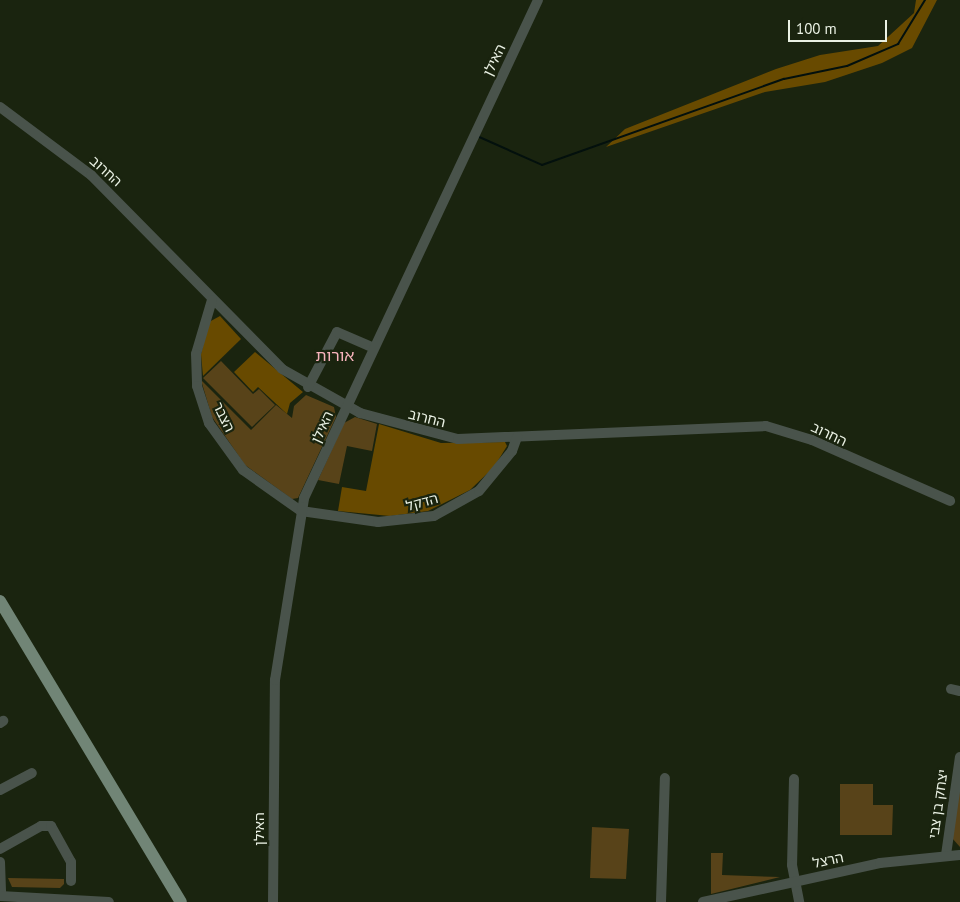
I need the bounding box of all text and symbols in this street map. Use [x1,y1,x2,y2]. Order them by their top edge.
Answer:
scale bar [790,10,889,42]
text: 100 m [796,19,837,38]
street label: האילן [479,41,509,79]
street label: החרוב [86,152,126,190]
district label: אורות [316,345,354,365]
street label: הצבר [210,399,238,435]
street label: החרוב [407,405,447,431]
street label: האילן [307,408,337,446]
street label: החרוב [808,418,850,450]
street label: הדקל [404,490,440,514]
street label: יצחק בן צבי [925,768,951,840]
street label: האילן [251,812,267,846]
street label: הרצל [811,849,845,871]

